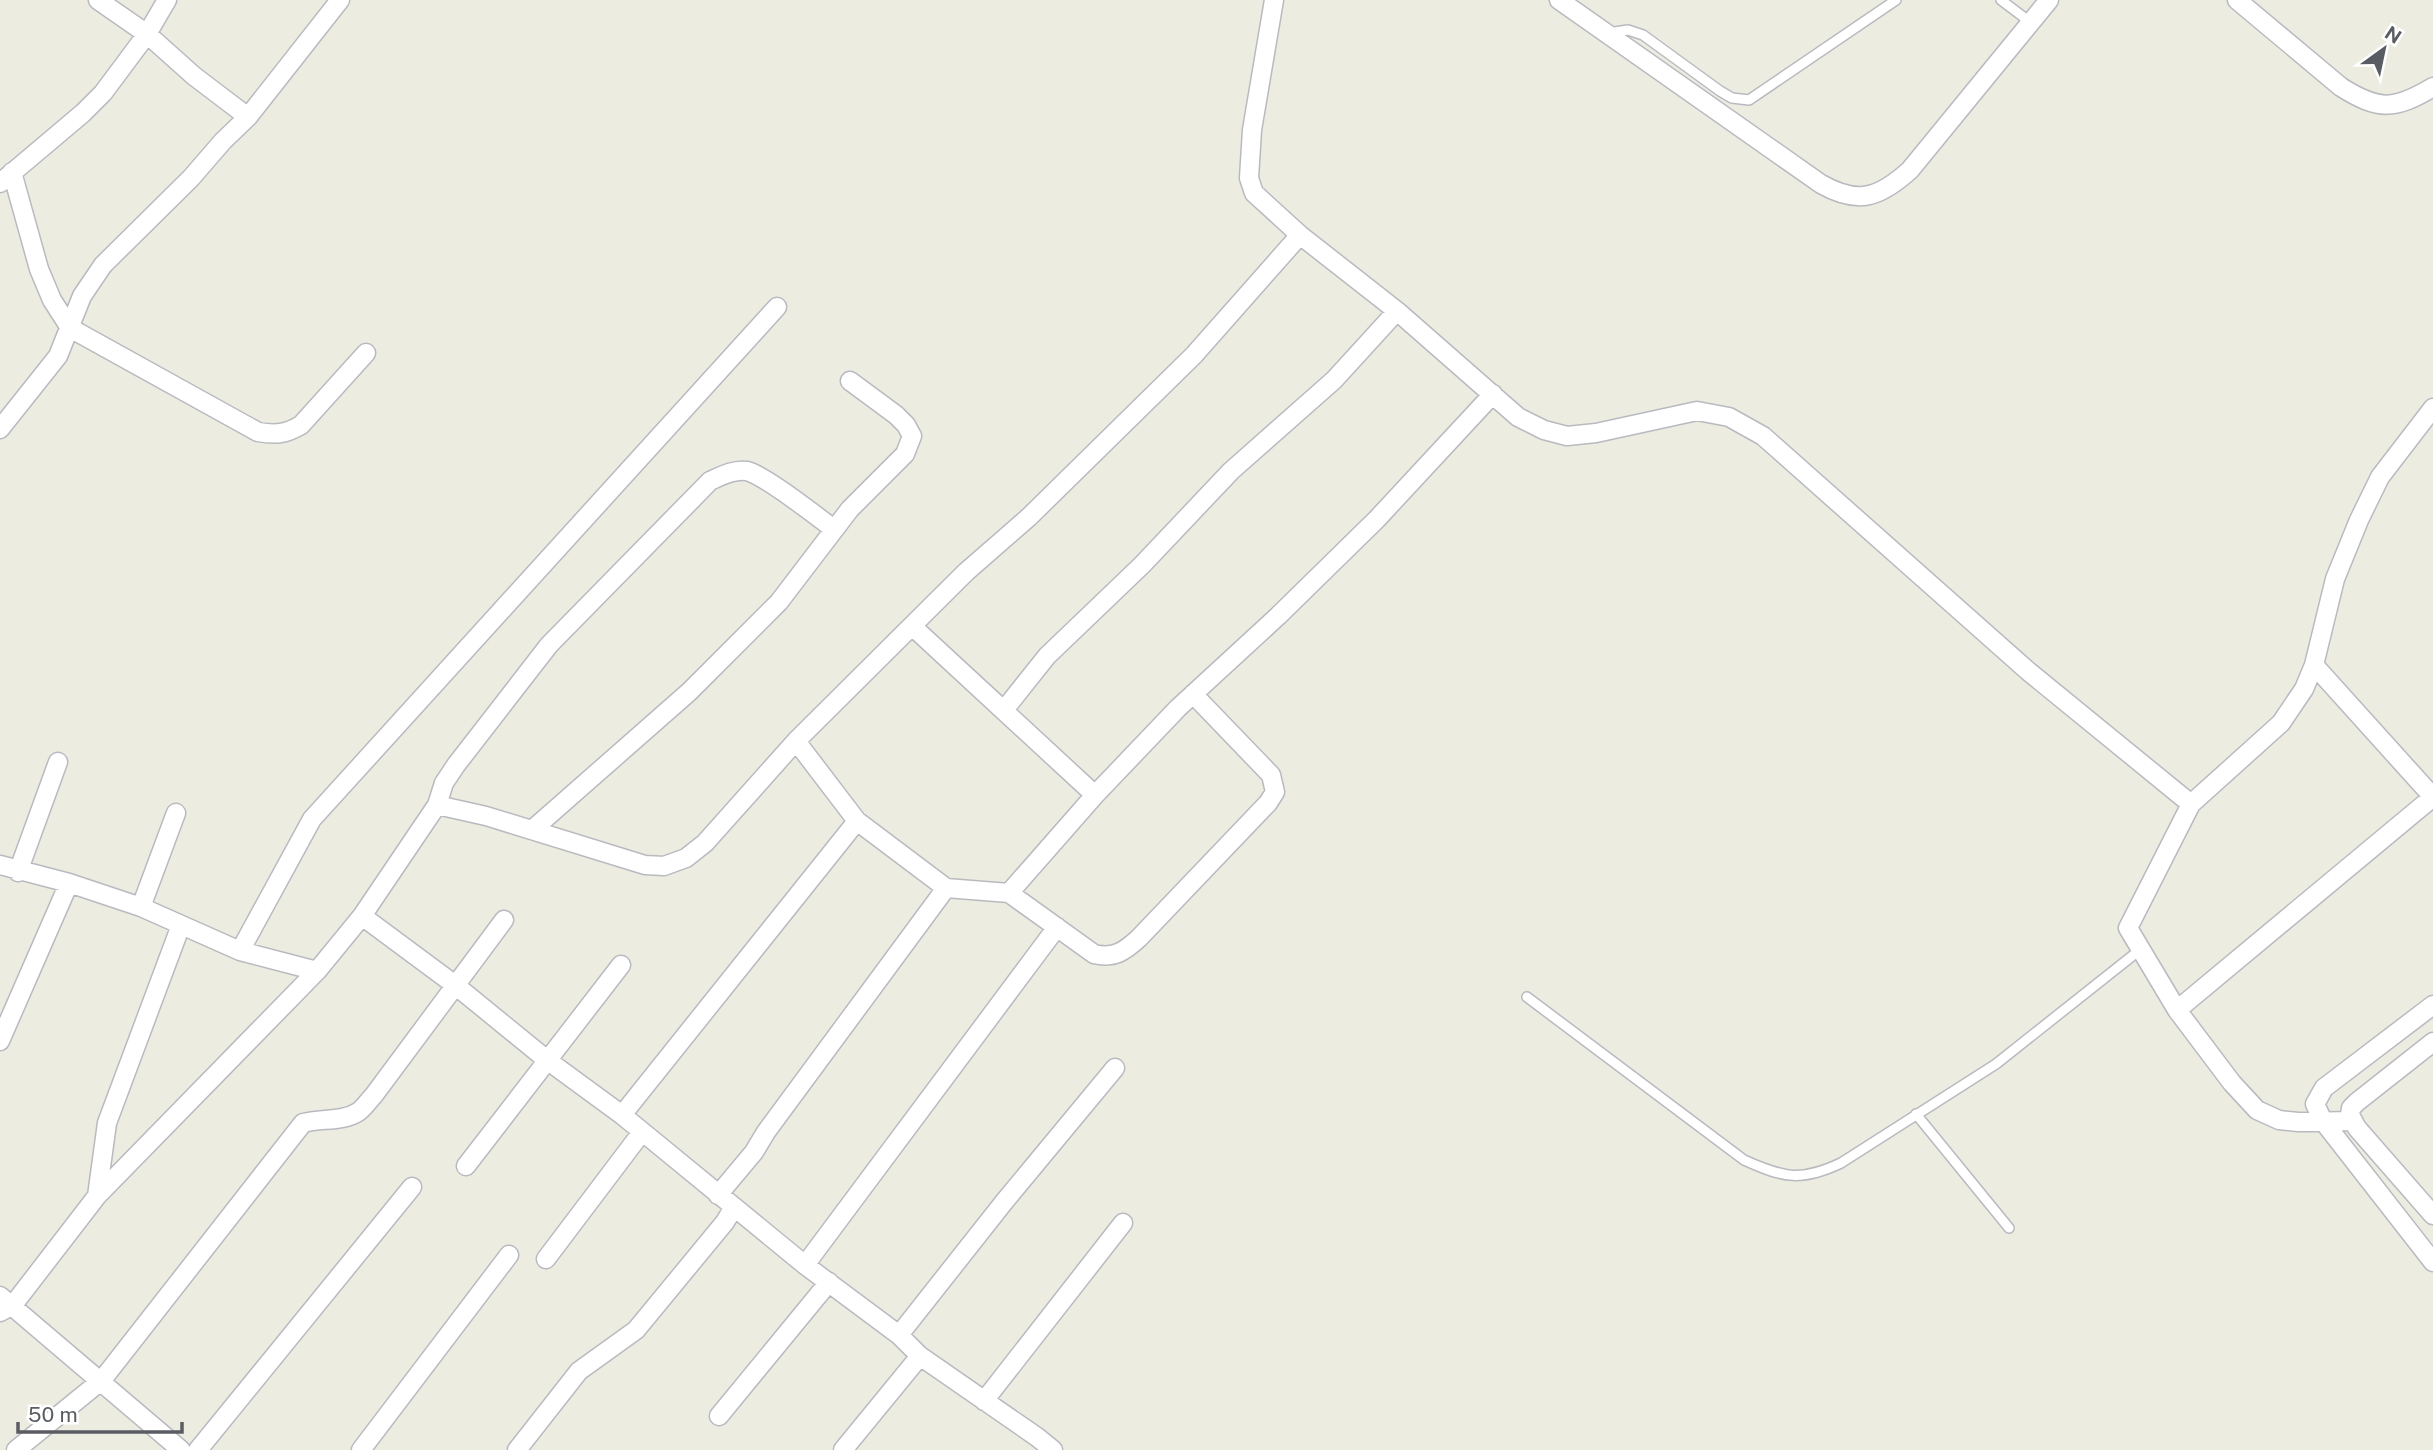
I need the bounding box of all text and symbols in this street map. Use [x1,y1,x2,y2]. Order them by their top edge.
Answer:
north arrow [2349,14,2419,84]
text: N [2381,21,2405,48]
scale bar [18,1390,182,1434]
text: 50 m [28,1402,78,1427]

